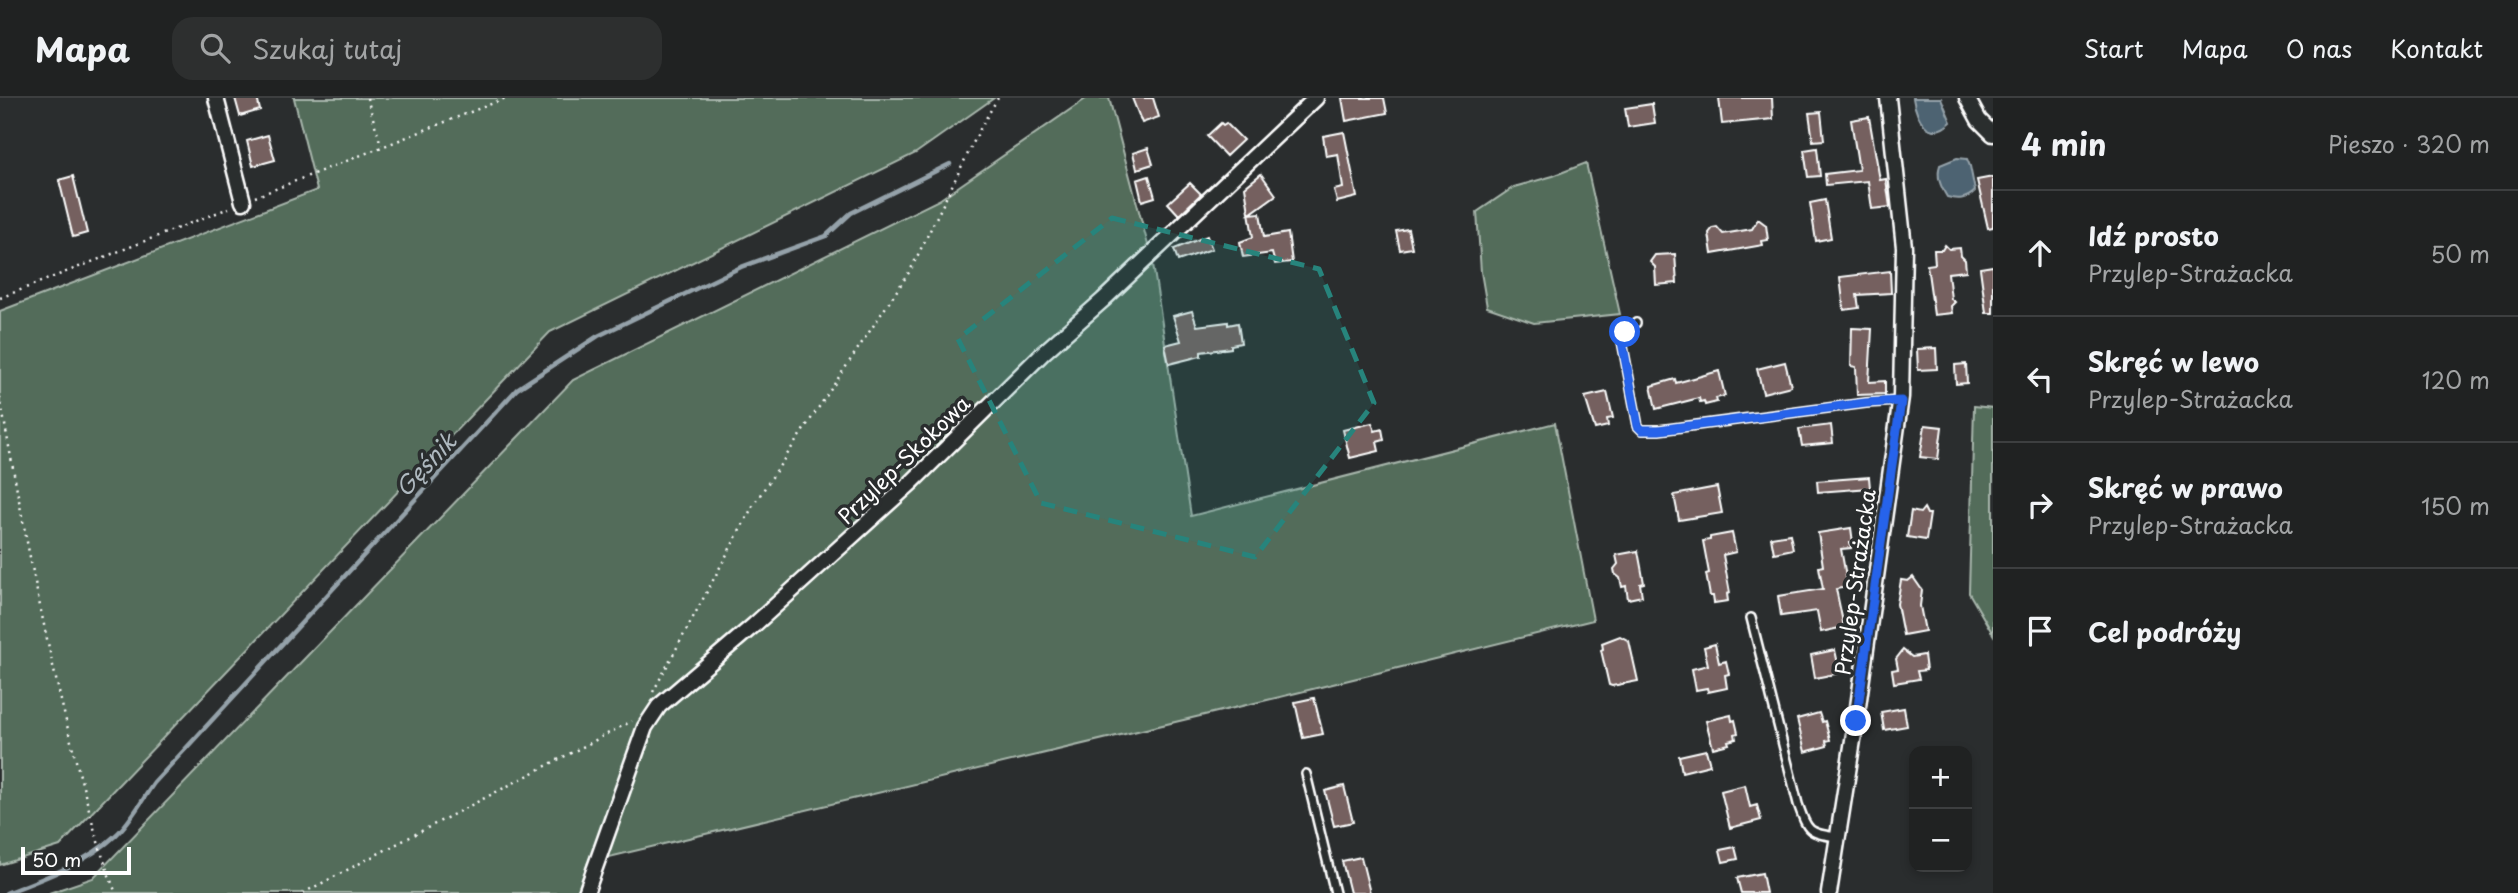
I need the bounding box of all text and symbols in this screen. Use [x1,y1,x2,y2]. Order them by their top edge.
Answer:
search box [172,17,662,80]
text: Mapa [35,23,130,73]
icon: search [196,29,234,67]
text: Szukaj tutaj [252,29,402,68]
text: Start [2084,30,2144,66]
text: Mapa [2182,30,2248,66]
text: O nas [2286,30,2352,66]
text: Kontakt [2390,30,2483,66]
text: 4 min [2021,121,2107,166]
text: Pieszo · 320 m [2328,126,2490,161]
text: Idź prosto [2088,216,2219,255]
icon: ahead [2021,234,2059,272]
text: 50 m [2430,236,2490,271]
text: Przylep-Strażacka [2088,255,2293,290]
route start [1609,316,1640,347]
text: Skręć w lewo [2088,342,2259,381]
icon: left [2021,360,2059,398]
text: 120 m [2422,362,2490,397]
text: Przylep-Strażacka [2088,381,2293,416]
street label: Przylep-Skokowa [830,387,976,531]
water label: Gęśnik [386,423,465,504]
text: Skręć w prawo [2088,468,2283,507]
icon: right [2021,486,2059,524]
street label: Przylep-Strażacka [1825,487,1883,677]
text: 150 m [2421,488,2490,523]
text: Przylep-Strażacka [2088,507,2293,542]
icon: arrive [2021,612,2059,650]
text: Cel podróży [2088,612,2241,651]
route end [1840,705,1871,736]
map controls [1909,746,1972,872]
button: + [1909,746,1972,809]
button: − [1909,809,1972,872]
scale bar [21,844,131,876]
text: 50 m [32,845,81,873]

